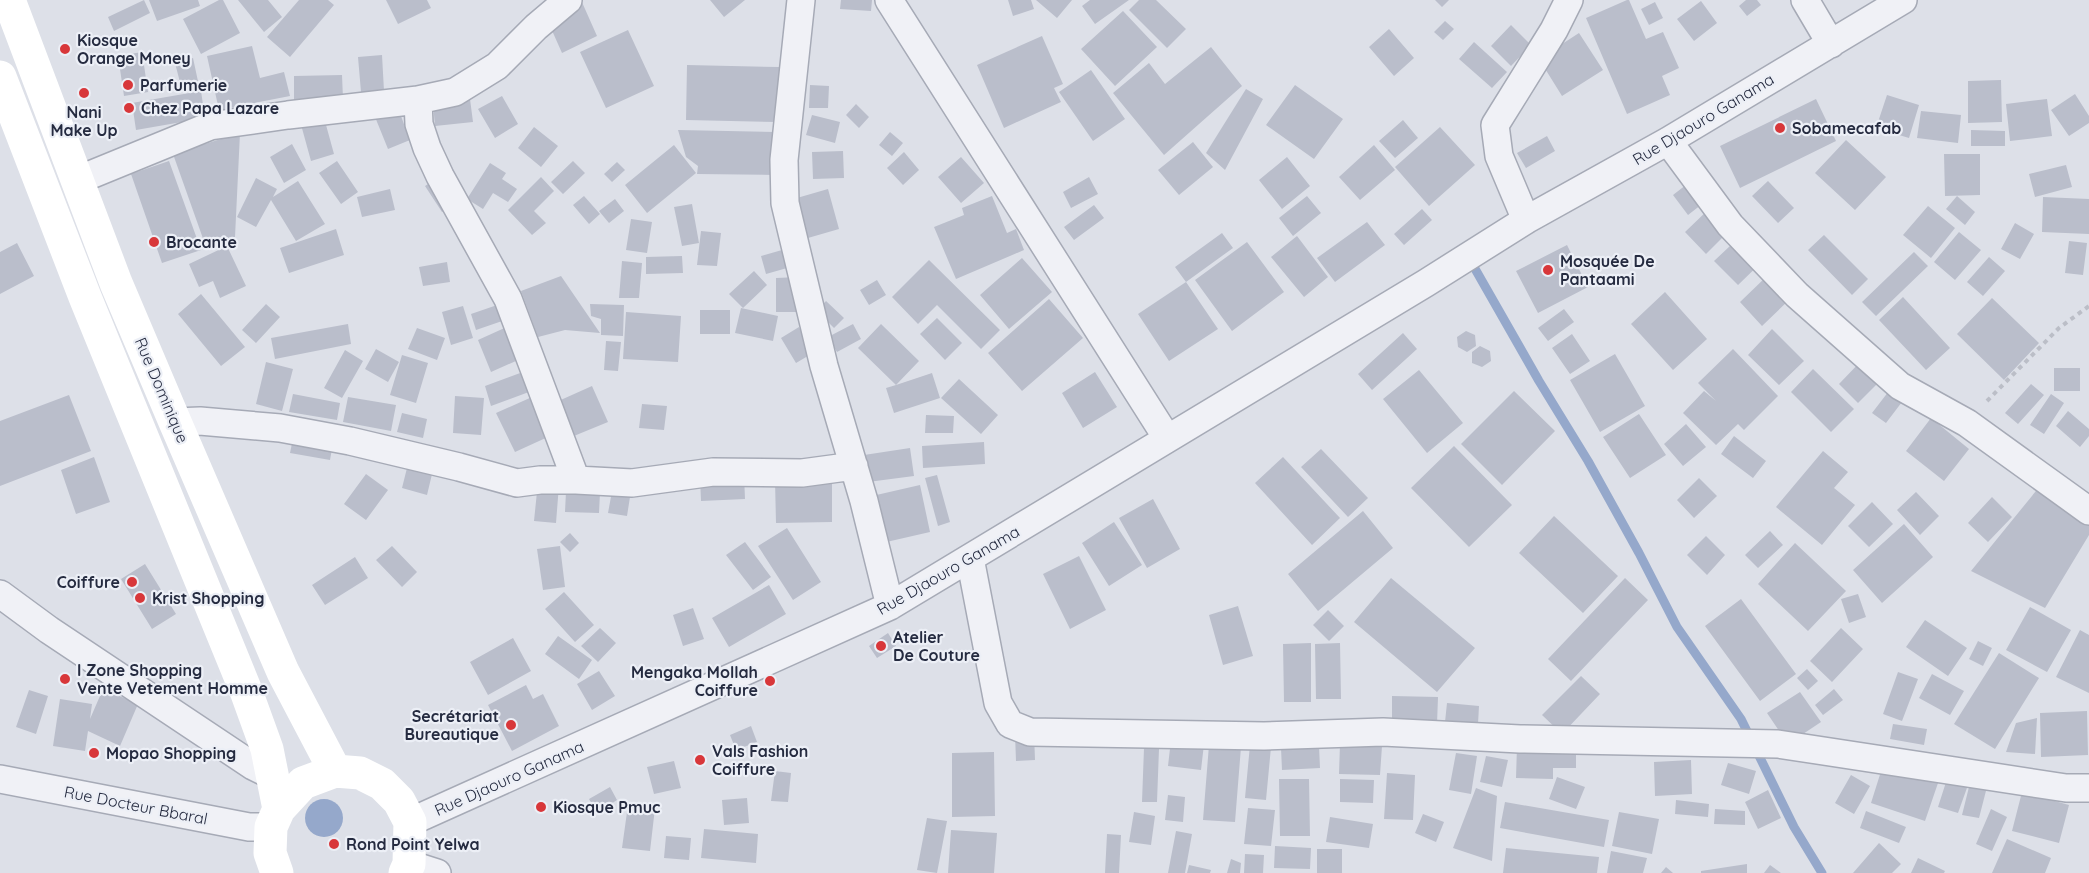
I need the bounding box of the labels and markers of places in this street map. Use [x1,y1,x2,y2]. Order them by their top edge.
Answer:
place label: Kiosque Orange Money [77,30,191,68]
marker: Kiosque Orange Money [58,42,72,56]
place label: Parfumerie [140,75,227,95]
marker: Parfumerie [121,78,135,92]
marker: Nani Make Up [77,86,91,100]
place label: Chez Papa Lazare [141,98,279,118]
marker: Chez Papa Lazare [122,101,136,115]
place label: Nani Make Up [50,102,118,140]
place label: Sobamecafab [1792,118,1901,138]
marker: Sobamecafab [1773,121,1787,135]
place label: Brocante [166,232,237,252]
marker: Brocante [147,235,161,249]
place label: Mosquée De Pantaami [1560,251,1655,289]
marker: Mosquée De Pantaami [1541,263,1555,277]
place label: Coiffure [57,572,120,592]
marker: Coiffure [125,575,139,589]
place label: Krist Shopping [152,588,264,608]
marker: Krist Shopping [133,591,147,605]
place label: Atelier De Couture [893,627,980,665]
marker: Atelier De Couture [874,639,888,653]
place label: I Zone Shopping Vente Vetement Homme [77,660,268,698]
place label: Mengaka Mollah Coiffure [631,662,758,700]
marker: I Zone Shopping Vente Vetement Homme [58,672,72,686]
marker: Mengaka Mollah Coiffure [763,674,777,688]
place label: Secrétariat Bureautique [405,706,499,744]
marker: Secrétariat Bureautique [504,718,518,732]
place label: Vals Fashion Coiffure [712,741,808,779]
place label: Mopao Shopping [106,743,236,763]
marker: Mopao Shopping [87,746,101,760]
marker: Vals Fashion Coiffure [693,753,707,767]
place label: Kiosque Pmuc [553,797,660,817]
marker: Kiosque Pmuc [534,800,548,814]
place label: Rond Point Yelwa [346,834,480,854]
marker: Rond Point Yelwa [327,837,341,851]

